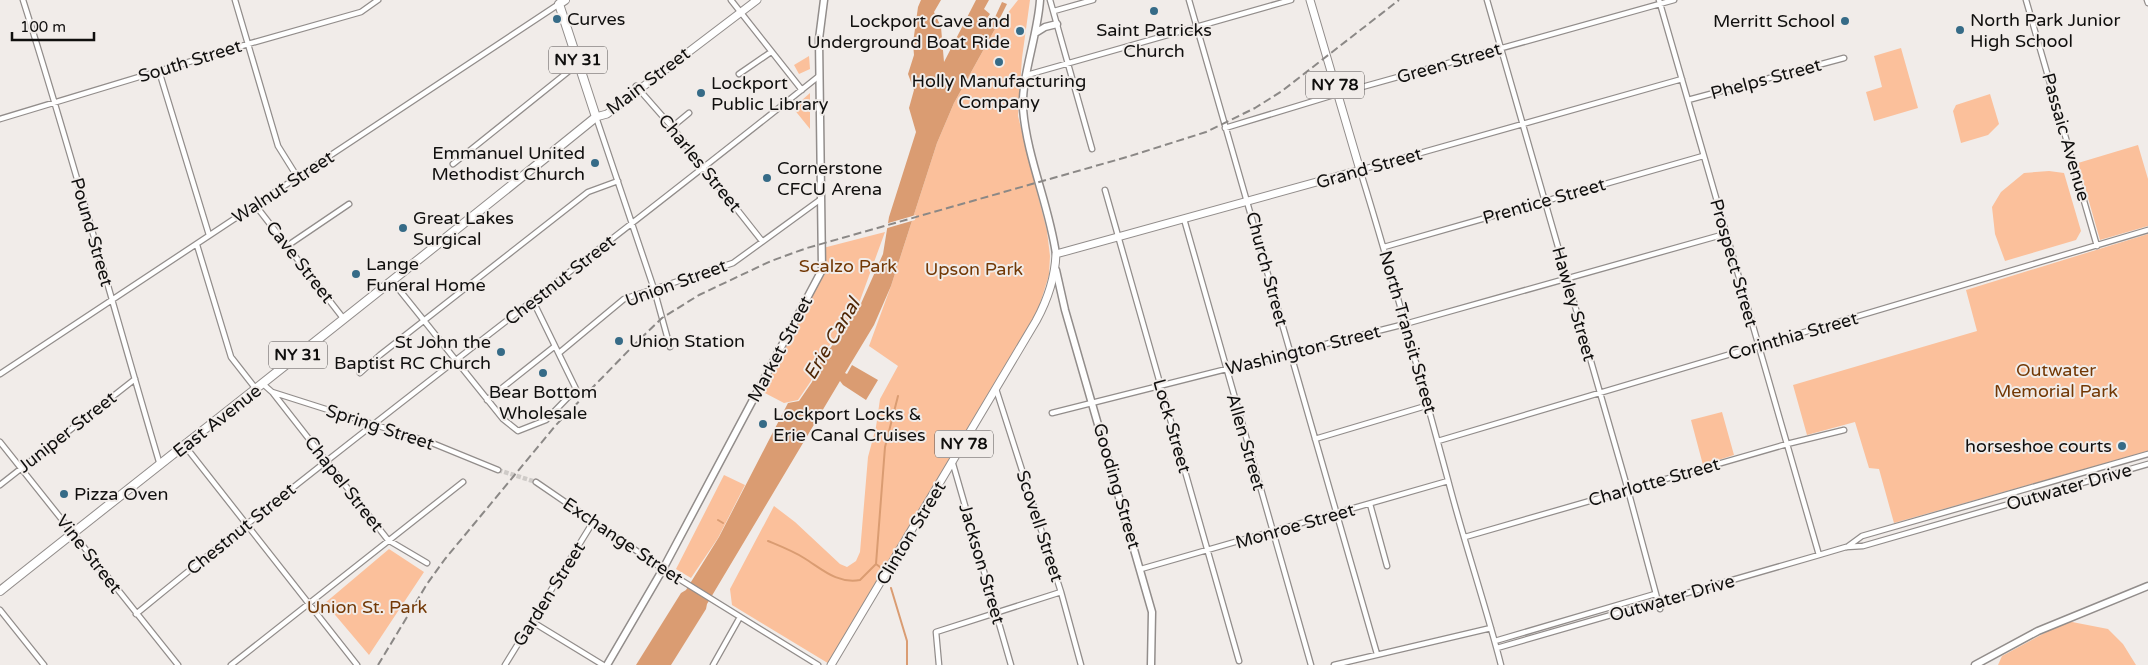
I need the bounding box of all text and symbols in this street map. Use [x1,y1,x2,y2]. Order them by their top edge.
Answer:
marker: Saint Patricks Church [1148,5,1160,17]
place label: Curves [567,8,625,30]
place label: North Park Junior High School [1970,9,2120,52]
scale bar [12,10,95,42]
place label: Lockport Cave and Underground Boat Ride [807,10,1010,53]
place label: Merritt School [1713,10,1835,32]
marker: Curves [551,13,563,25]
marker: Merritt School [1839,15,1851,27]
text: 100 m [20,18,66,36]
place label: Saint Patricks Church [1096,19,1212,62]
marker: North Park Junior High School [1954,24,1966,36]
marker: Lockport Cave and Underground Boat Ride [1014,25,1026,37]
street label: South Street [136,35,244,87]
street label: Green Street [1394,38,1504,88]
street label: Main Street [602,42,694,120]
road number: NY 31 [549,46,607,74]
street label: Phelps Street [1708,54,1824,104]
marker: Holly Manufacturing Company [993,56,1005,68]
place label: Holly Manufacturing Company [912,70,1086,113]
street label: Passaic Avenue [2037,70,2095,204]
place label: Lockport Public Library [711,72,829,115]
road number: NY 78 [1306,72,1364,98]
marker: Lockport Public Library [695,87,707,99]
street label: Charles Street [654,109,746,217]
place label: Emmanuel United Methodist Church [431,142,585,185]
street label: Grand Street [1314,142,1425,194]
street label: Walnut Street [228,146,338,228]
marker: Emmanuel United Methodist Church [589,157,601,169]
place label: Cornerstone CFCU Arena [777,157,883,200]
marker: Cornerstone CFCU Arena [761,172,773,184]
street label: Prentice Street [1480,173,1608,229]
street label: Pound Street [66,175,118,289]
street label: Prospect Street [1705,196,1763,330]
place label: Great Lakes Surgical [413,207,514,250]
street label: Church Street [1241,209,1293,329]
street label: Cave Street [261,217,339,308]
marker: Great Lakes Surgical [397,222,409,234]
street label: Chestnut Street [500,230,620,330]
street label: Hawley Street [1547,244,1601,364]
street label: North Transit Street [1374,248,1442,416]
place label: Lange Funeral Home [366,253,486,296]
street label: Union Street [622,254,730,312]
park label: Scalzo Park [799,255,897,277]
park label: Upson Park [925,258,1023,280]
marker: Lange Funeral Home [350,268,362,280]
street label: Market Street [743,292,817,406]
water label: Erie Canal [799,293,866,383]
street label: Corinthia Street [1726,307,1860,365]
street label: Washington Street [1223,320,1383,380]
place label: Union Station [629,330,745,352]
place label: St John the Baptist RC Church [334,331,491,374]
marker: Union Station [613,335,625,347]
road number: NY 31 [269,342,327,368]
marker: St John the Baptist RC Church [495,346,507,358]
park label: Outwater Memorial Park [1994,359,2118,402]
marker: Bear Bottom Wholesale [537,367,549,379]
street label: Lock Street [1148,376,1196,476]
street label: East Avenue [168,380,266,462]
place label: Bear Bottom Wholesale [489,381,597,424]
street label: Juniper Street [13,387,121,477]
street label: Allen Street [1222,391,1270,493]
street label: Spring Street [323,399,437,455]
place label: Lockport Locks & Erie Canal Cruises [773,403,926,446]
marker: Lockport Locks & Erie Canal Cruises [757,418,769,430]
street label: Gooding Street [1089,421,1145,552]
road number: NY 78 [935,430,993,458]
street label: Chapel Street [300,432,388,536]
place label: horseshoe courts [1965,435,2112,457]
marker: horseshoe courts [2116,440,2128,452]
street label: Charlotte Street [1586,453,1722,511]
street label: Outwater Drive [2004,459,2134,515]
street label: Scovell Street [1012,467,1068,585]
street label: Clinton Street [871,477,951,589]
street label: Chestnut Street [182,478,300,580]
place label: Pizza Oven [74,483,168,505]
marker: Pizza Oven [58,488,70,500]
street label: Exchange Street [559,493,687,589]
street label: Monroe Street [1233,498,1357,554]
street label: Jackson Street [954,501,1010,627]
street label: Vine Street [51,510,127,598]
street label: Garden Street [508,538,590,650]
street label: Outwater Drive [1607,570,1737,626]
park label: Union St. Park [307,596,428,618]

